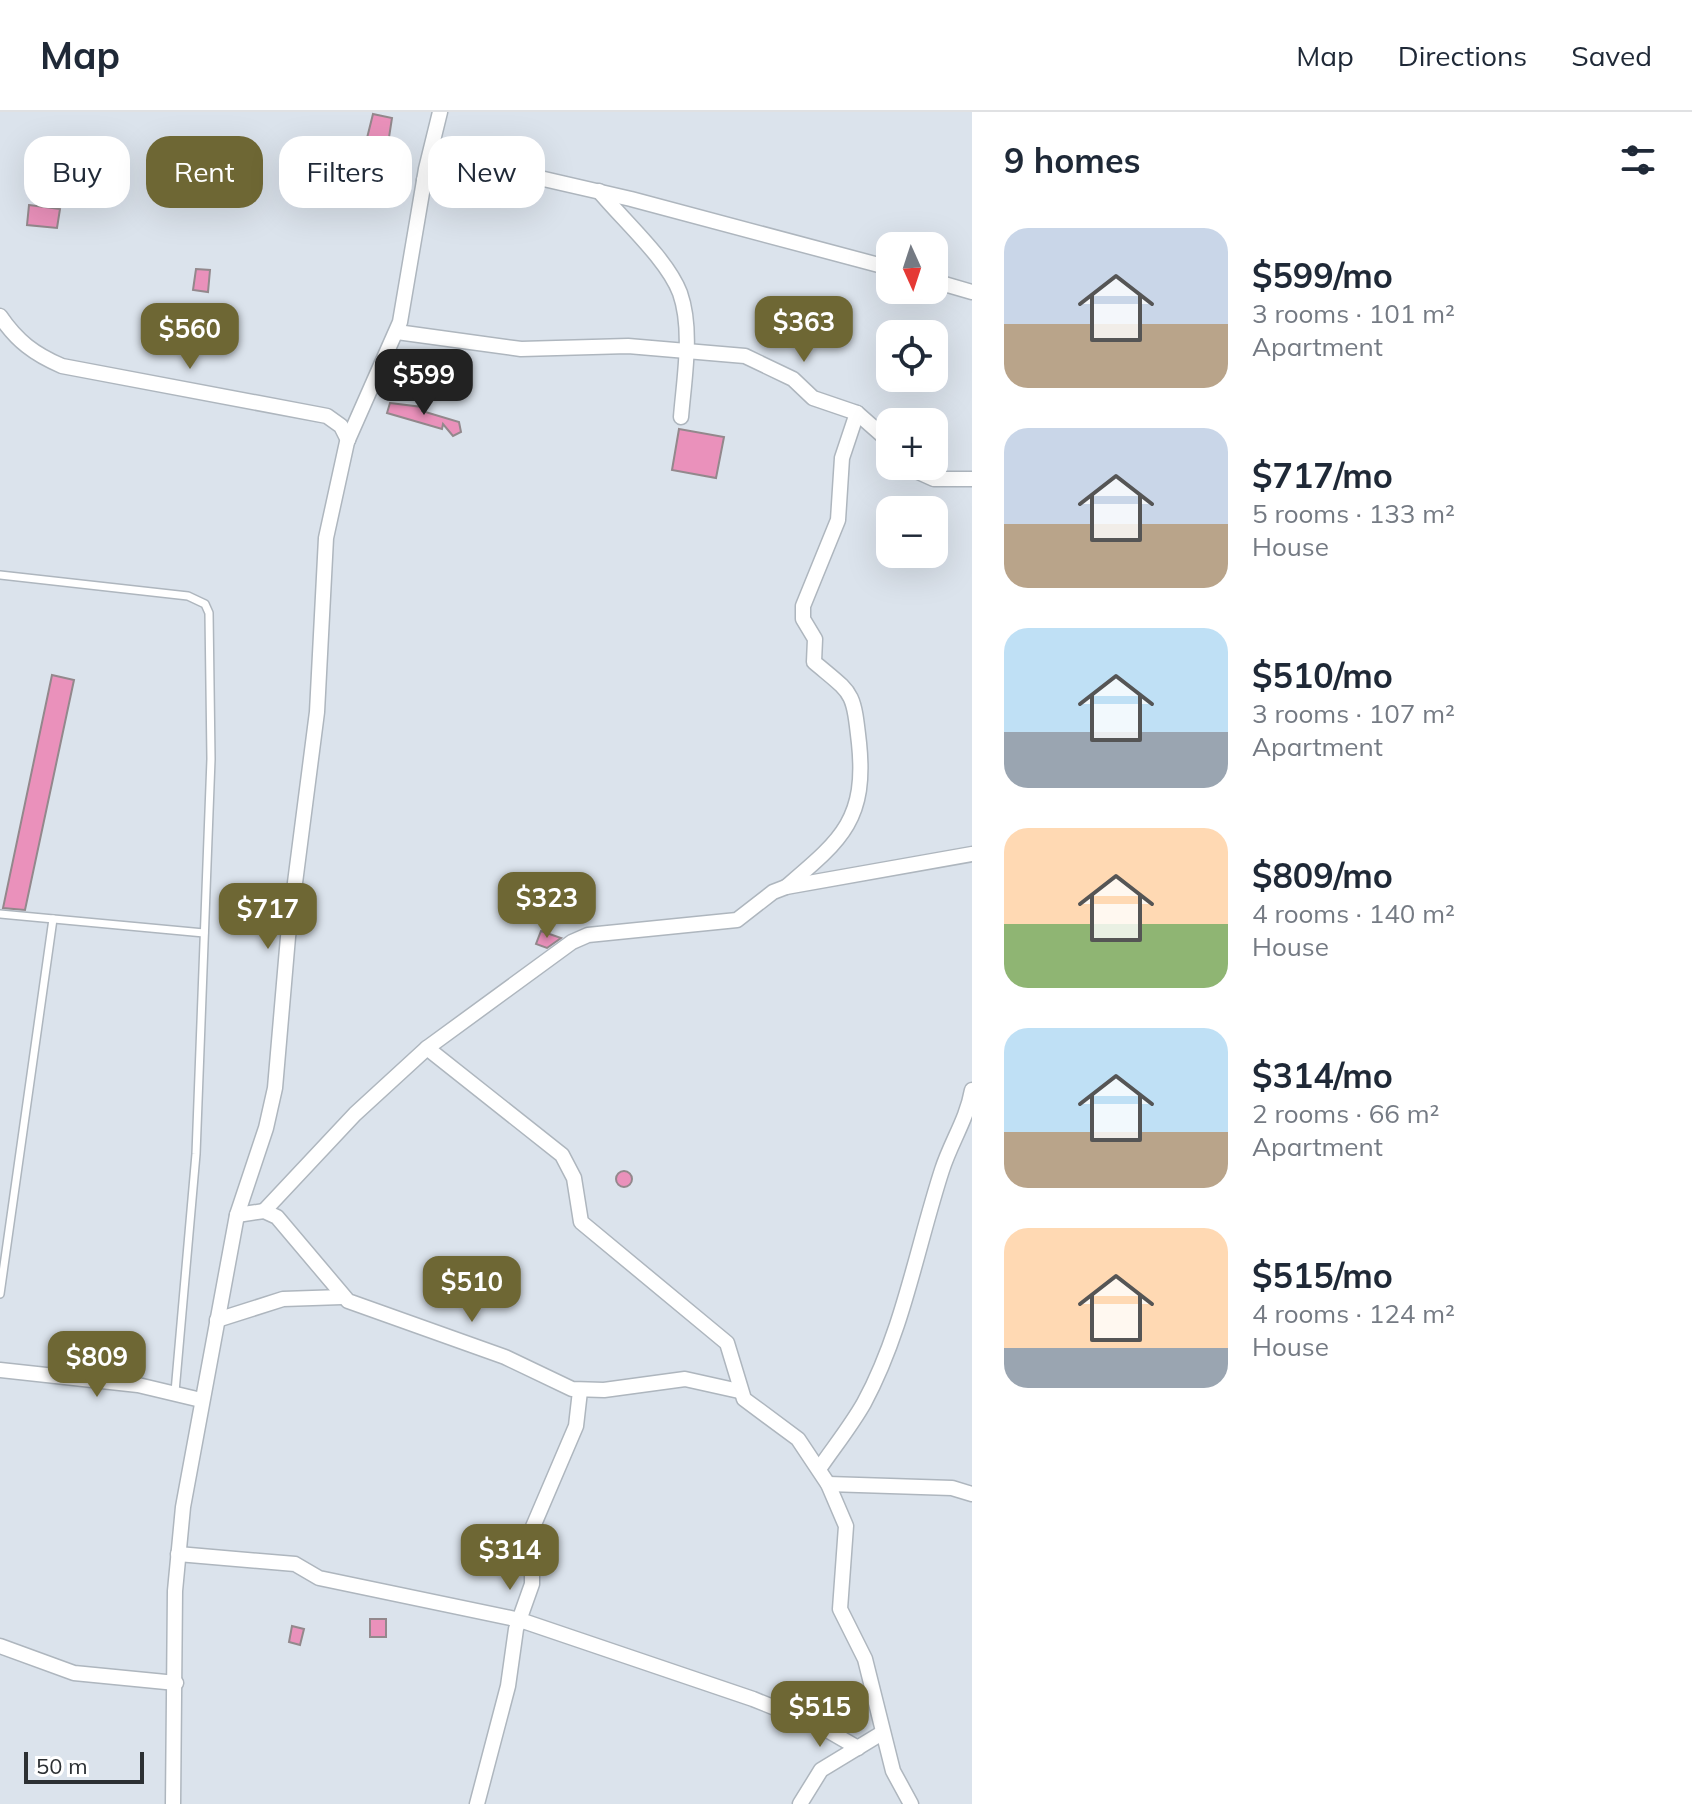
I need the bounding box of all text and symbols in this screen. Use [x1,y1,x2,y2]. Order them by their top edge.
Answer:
text: Map [40,31,120,79]
text: Map [1296,38,1354,73]
text: Directions [1398,38,1527,73]
text: Saved [1571,38,1652,73]
chip: Buy [24,136,130,208]
chip: Rent [146,136,263,208]
chip: Filters [279,136,412,208]
chip: New [428,136,545,208]
icon: filters [1616,138,1660,182]
text: 9 homes [1004,139,1141,182]
north arrow [876,232,948,304]
map controls [876,232,948,568]
text: $599/mo [1252,254,1393,297]
icon: home [1068,260,1164,356]
pin: $363 [757,296,851,364]
text: 3 rooms · 101 m² [1252,297,1455,330]
pin: $560 [143,303,237,371]
text: $363 [773,305,835,338]
text: $560 [159,312,221,345]
button: locate [876,320,948,392]
text: Apartment [1252,330,1383,363]
pin: $599 [377,349,471,417]
text: $599 [393,358,455,391]
button: + [876,408,948,480]
text: $717/mo [1252,454,1393,497]
icon: home [1068,460,1164,556]
button: − [876,496,948,568]
text: 5 rooms · 133 m² [1252,497,1455,530]
text: House [1252,530,1329,563]
text: $510/mo [1252,654,1393,697]
icon: home [1068,660,1164,756]
text: 3 rooms · 107 m² [1252,697,1455,730]
text: Apartment [1252,730,1383,763]
text: $809/mo [1252,854,1393,897]
icon: home [1068,860,1164,956]
pin: $323 [500,872,594,940]
text: $323 [516,881,578,914]
pin: $717 [221,883,315,951]
text: $717 [237,892,299,925]
text: 4 rooms · 140 m² [1252,897,1455,930]
text: House [1252,930,1329,963]
text: $314/mo [1252,1054,1393,1097]
icon: home [1068,1060,1164,1156]
text: 2 rooms · 66 m² [1252,1097,1439,1130]
text: Apartment [1252,1130,1383,1163]
text: $515/mo [1252,1254,1393,1297]
pin: $510 [425,1256,519,1324]
icon: home [1068,1260,1164,1356]
text: $510 [441,1265,503,1298]
text: 4 rooms · 124 m² [1252,1297,1455,1330]
text: House [1252,1330,1329,1363]
pin: $809 [50,1331,144,1399]
text: $809 [66,1340,128,1373]
pin: $314 [463,1524,557,1592]
text: $314 [479,1533,541,1566]
pin: $515 [773,1681,867,1749]
text: $515 [789,1690,851,1723]
scale bar [24,1748,144,1784]
text: 50 m [36,1752,87,1780]

